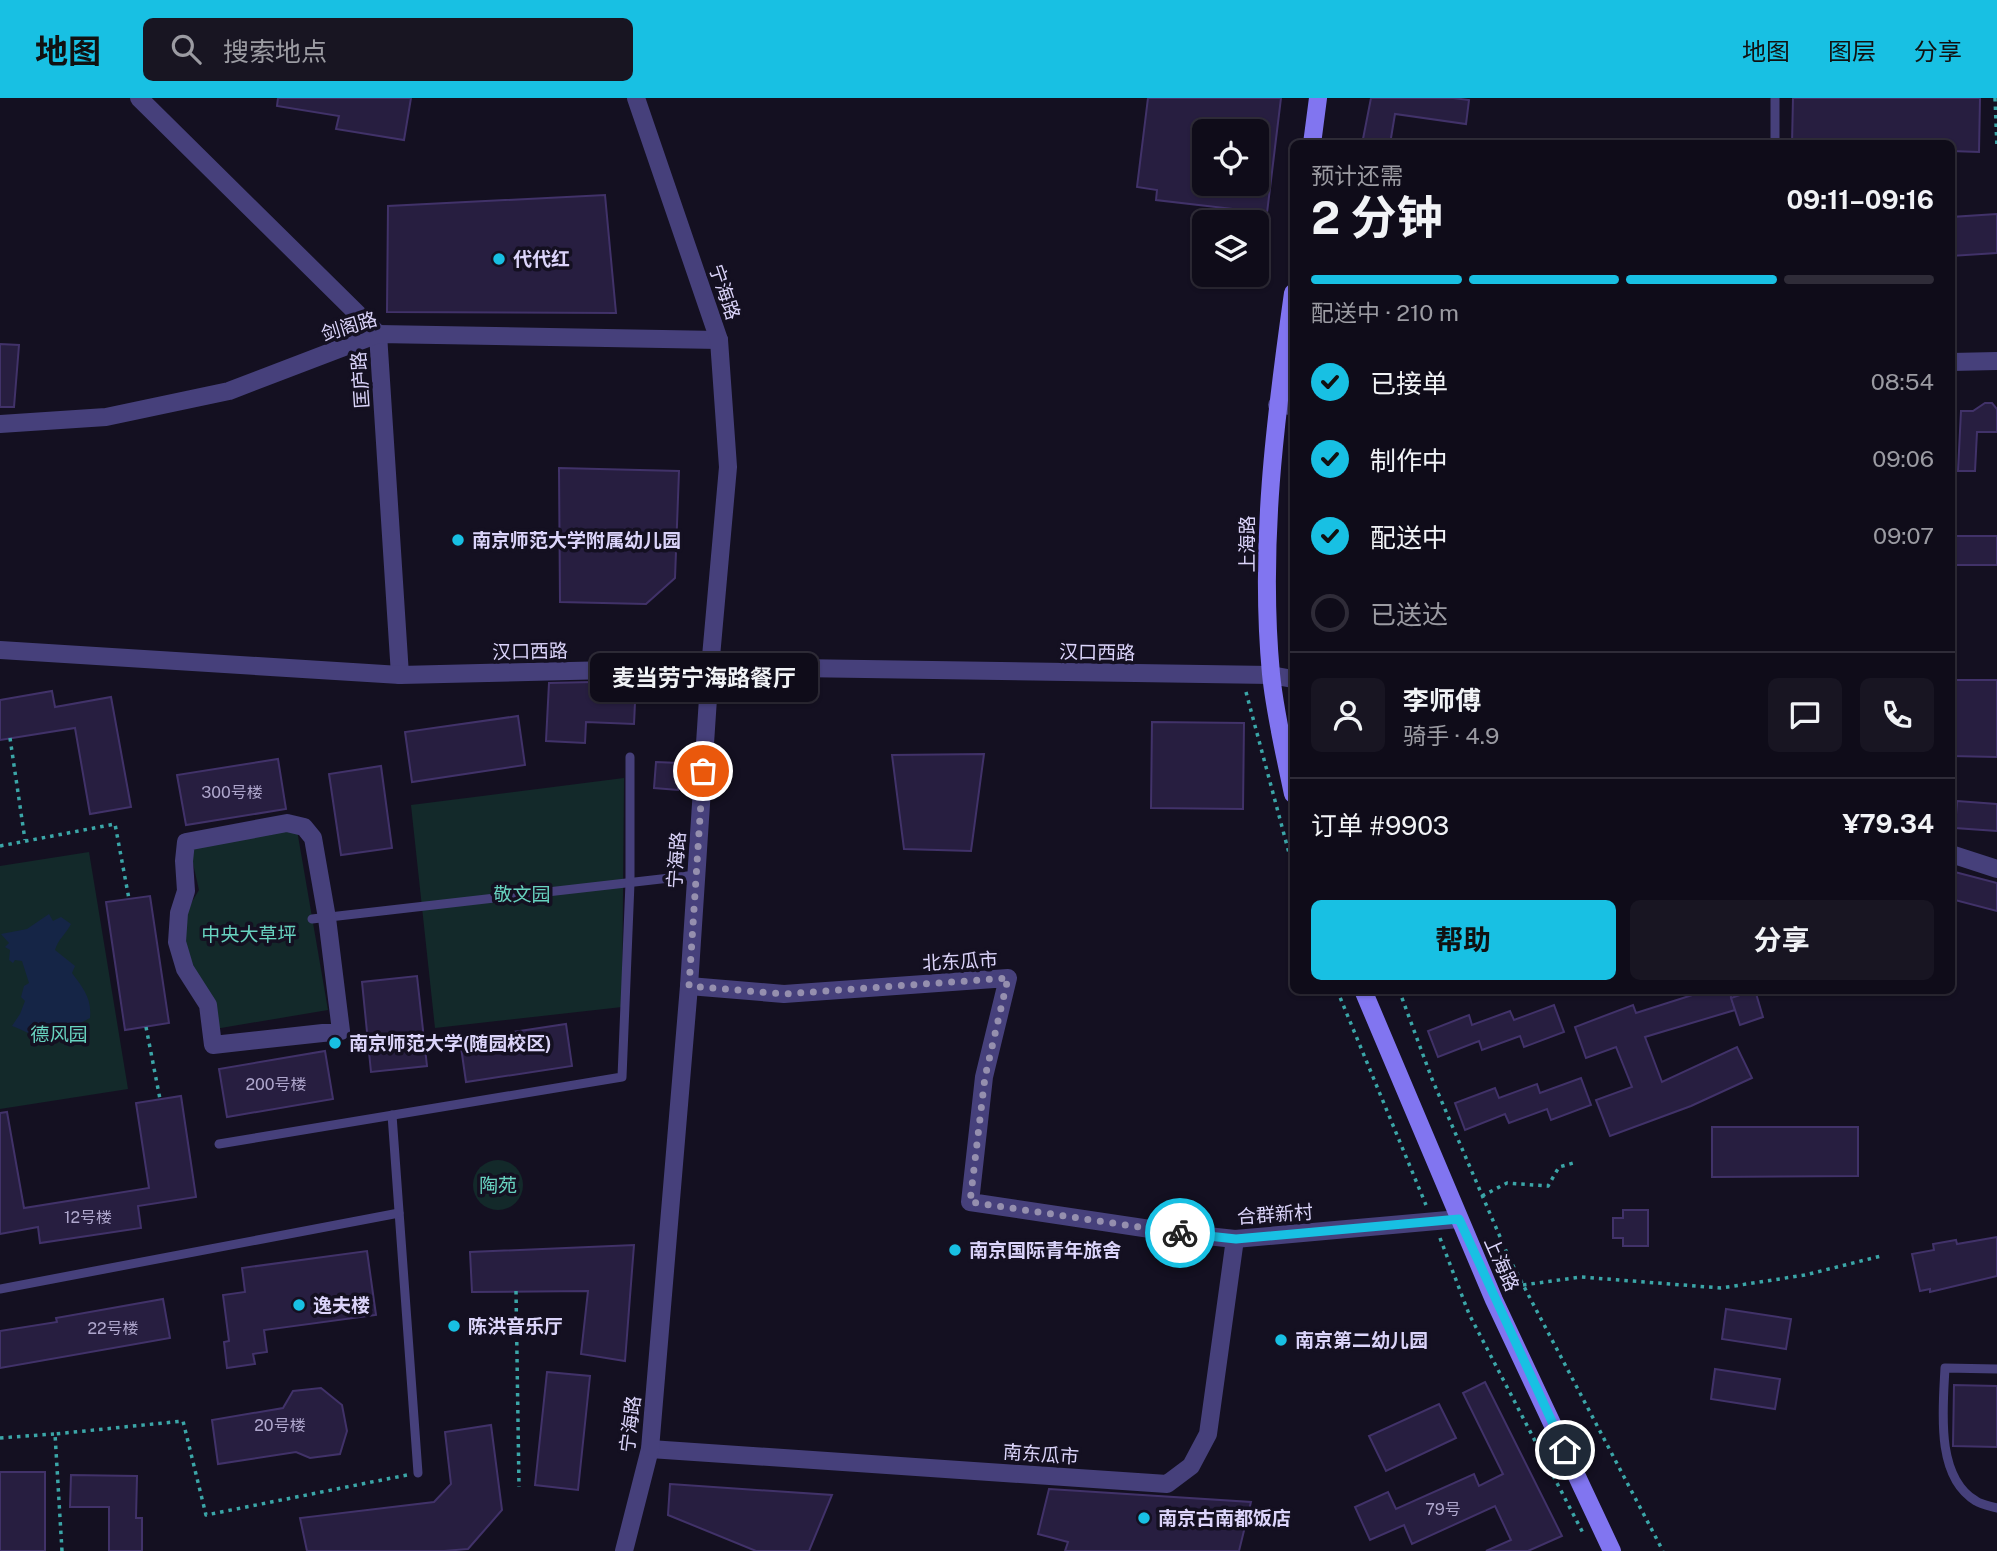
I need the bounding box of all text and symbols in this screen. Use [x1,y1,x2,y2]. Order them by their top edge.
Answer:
search box [143,18,633,81]
icon: search [167,30,205,68]
text: 地图 [35,32,101,70]
text: 搜索地点 [223,36,327,67]
text: 地图 [1742,37,1790,65]
text: 图层 [1828,37,1876,65]
text: 分享 [1914,37,1962,65]
map controls [1192,119,1269,287]
button: locate [1192,119,1269,196]
text: 预计还需 [1311,162,1403,189]
text: 09:11–09:16 [1786,184,1934,215]
text: 2 分钟 [1311,190,1443,244]
button: layers [1192,210,1269,287]
place label: 代代红 [513,248,570,270]
marker: 代代红 [491,251,507,267]
street label: 宁海路 [705,261,745,323]
text: 配送中 · 210 m [1311,299,1459,326]
street label: 剑阁路 [319,307,379,345]
street label: 匡庐路 [347,351,373,409]
icon: check [1311,363,1349,401]
text: 已接单 [1370,368,1448,399]
text: 08:54 [1871,368,1934,395]
icon: check [1311,440,1349,478]
text: 制作中 [1370,445,1448,476]
text: 09:06 [1872,445,1934,472]
street label: 上海路 [1236,515,1258,573]
icon: check [1311,517,1349,555]
text: 配送中 [1370,522,1448,553]
text: 09:07 [1873,522,1934,549]
place label: 南京师范大学附属幼儿园 [472,529,681,551]
marker: 南京师范大学附属幼儿园 [450,532,466,548]
text: 已送达 [1370,599,1448,630]
street label: 汉口西路 [492,639,568,663]
street label: 汉口西路 [1059,640,1135,664]
callout: 麦当劳宁海路餐厅 [589,652,817,701]
text: 麦当劳宁海路餐厅 [612,664,796,691]
button: person [1311,678,1385,752]
button: chat [1768,678,1842,752]
button: phone [1860,678,1934,752]
text: 李师傅 [1403,685,1481,716]
text: 骑手 · 4.9 [1403,722,1499,749]
pin [673,741,733,801]
icon: bag [684,752,722,790]
house number: 300号楼 [201,783,263,802]
text: ¥79.34 [1842,808,1934,839]
text: 订单 #9903 [1311,810,1449,841]
street label: 宁海路 [663,831,689,889]
park label: 敬文园 [493,883,551,905]
button: 帮助 [1311,900,1616,980]
button: 分享 [1630,900,1934,980]
park label: 中央大草坪 [201,923,297,945]
street label: 北东瓜市 [921,948,999,974]
park label: 德风园 [30,1023,88,1045]
place label: 南京师范大学(随园校区) [349,1032,552,1054]
marker: 南京师范大学(随园校区) [327,1035,343,1051]
house number: 200号楼 [245,1075,307,1094]
park label: 陶苑 [479,1174,517,1196]
courier [1145,1198,1215,1268]
street label: 合群新村 [1236,1200,1314,1228]
house number: 12号楼 [64,1208,112,1227]
icon: bike [1161,1214,1199,1252]
street label: 上海路 [1480,1233,1524,1295]
place label: 南京国际青年旅舍 [969,1239,1121,1261]
marker: 南京国际青年旅舍 [947,1242,963,1258]
place label: 逸夫楼 [313,1294,370,1316]
marker: 逸夫楼 [291,1297,307,1313]
place label: 陈洪音乐厅 [468,1315,563,1337]
marker: 陈洪音乐厅 [446,1318,462,1334]
house number: 22号楼 [87,1319,139,1338]
place label: 南京第二幼儿园 [1295,1329,1428,1351]
marker: 南京第二幼儿园 [1273,1332,1289,1348]
street label: 宁海路 [616,1394,644,1454]
house number: 20号楼 [254,1416,306,1435]
pin [1535,1420,1595,1480]
icon: home [1546,1431,1584,1469]
street label: 南东瓜市 [1002,1440,1080,1468]
house number: 79号 [1425,1500,1461,1519]
place label: 南京古南都饭店 [1158,1507,1291,1529]
marker: 南京古南都饭店 [1136,1510,1152,1526]

